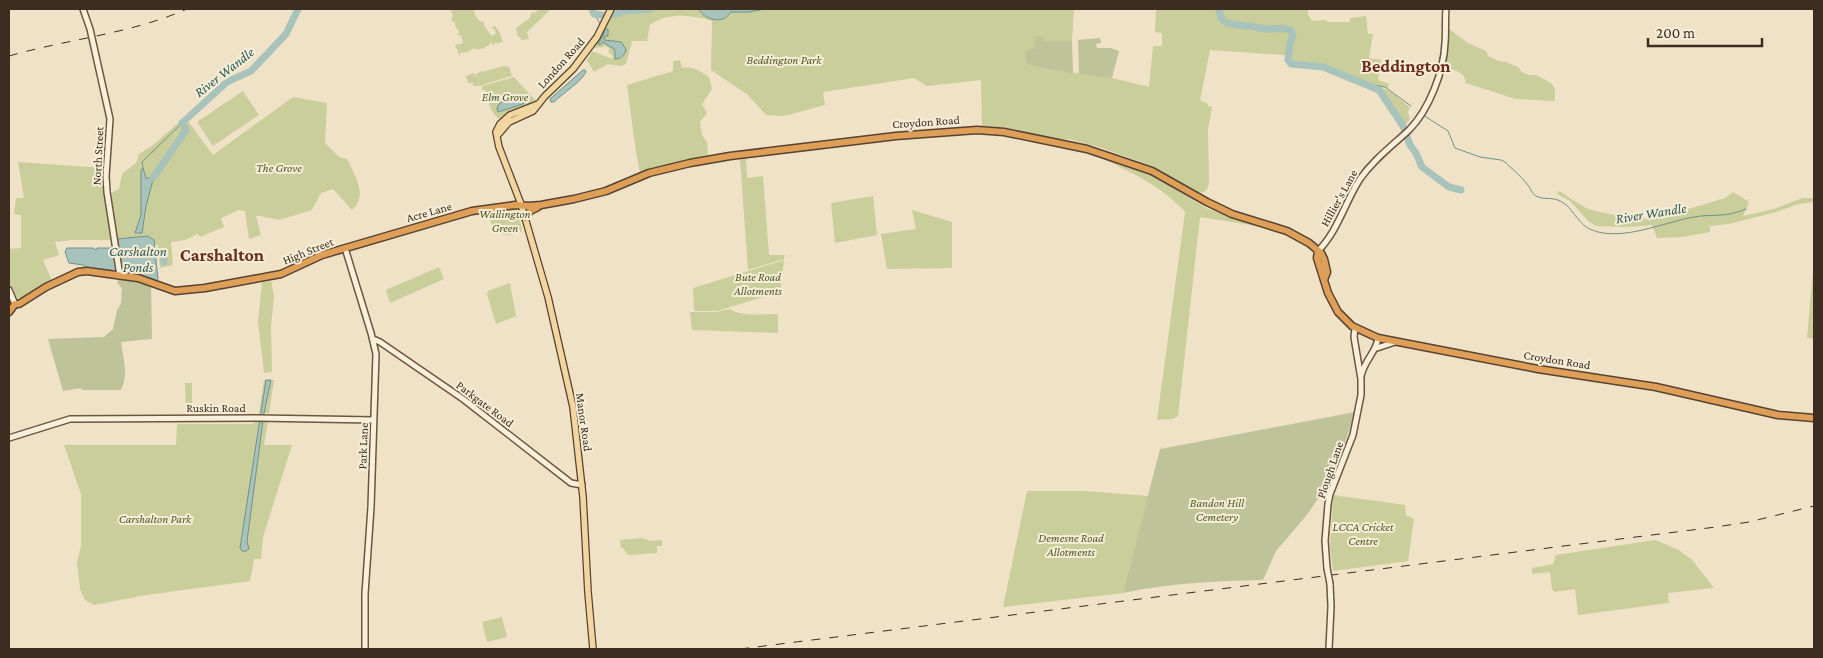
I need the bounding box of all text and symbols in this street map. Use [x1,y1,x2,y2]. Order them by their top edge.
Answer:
scale bar [1648,15,1762,47]
text: 200 m [1656,25,1695,41]
street label: London Road [534,34,588,91]
water label: River Wandle [191,43,258,100]
park label: Beddington Park [747,53,822,67]
district label: Beddington [1361,56,1451,76]
park label: Elm Grove [482,90,529,104]
street label: Croydon Road [892,113,961,131]
street label: North Street [89,125,107,186]
park label: The Grove [256,161,302,175]
street label: Hillier's Lane [1318,167,1360,229]
street label: Acre Lane [405,199,453,225]
water label: River Wandle [1615,199,1688,226]
park label: Wallington Green [479,207,531,235]
street label: High Street [281,234,336,268]
water label: Carshalton Ponds [109,243,167,275]
district label: Carshalton [180,245,265,265]
park label: Bute Road Allotments [733,270,782,298]
street label: Croydon Road [1522,348,1592,372]
street label: Parkgate Road [454,378,517,431]
street label: Manor Road [573,392,595,453]
street label: Ruskin Road [186,401,246,415]
street label: Park Lane [355,422,371,470]
street label: Plough Lane [1314,440,1346,500]
park label: Bandon Hill Cemetery [1190,496,1245,524]
park label: Carshalton Park [119,512,192,526]
park label: LCCA Cricket Centre [1333,520,1394,548]
park label: Demesne Road Allotments [1038,531,1104,559]

